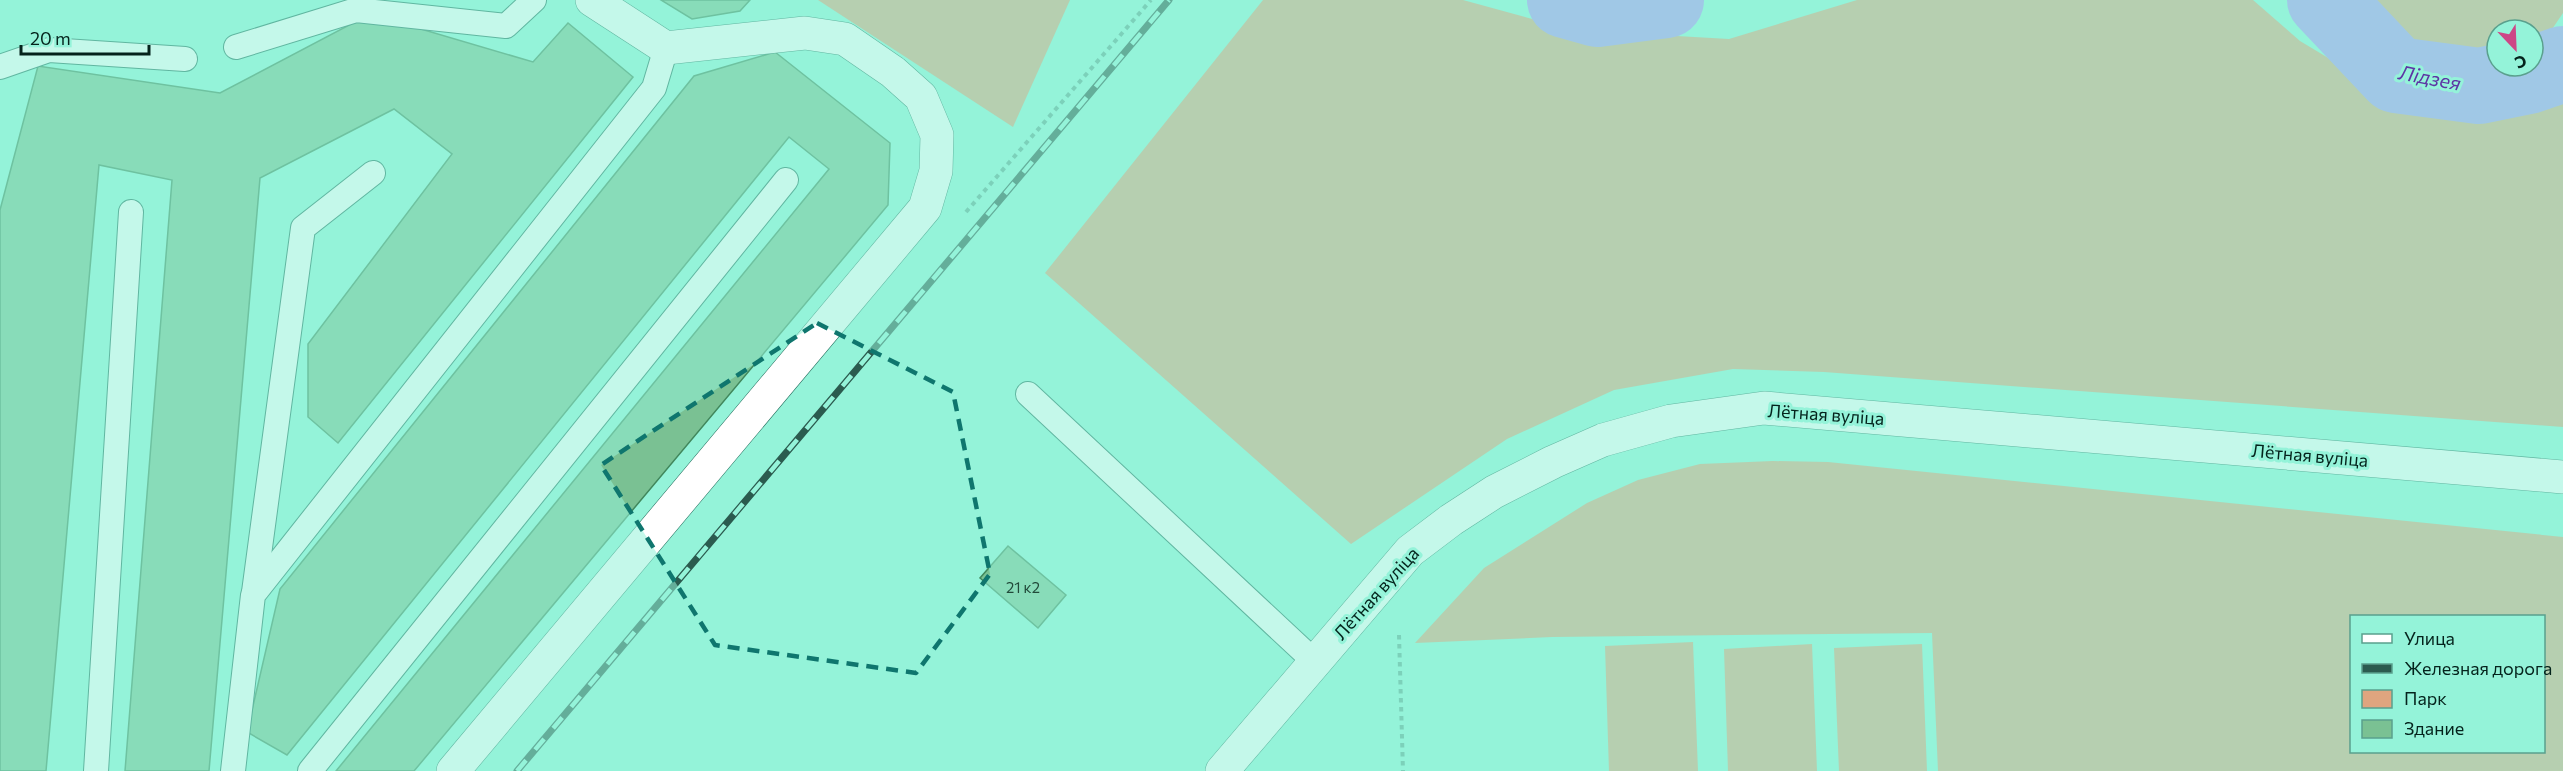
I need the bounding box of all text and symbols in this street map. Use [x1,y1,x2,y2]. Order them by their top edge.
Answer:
scale bar [21,18,148,56]
north arrow [2485,18,2545,78]
text: 20 m [30,27,71,49]
text: С [2512,51,2530,73]
water label: Лідзея [2396,59,2463,95]
street label: Лётная вуліца [1767,399,1885,429]
street label: Лётная вуліца [2251,439,2369,471]
street label: Лётная вуліца [1329,542,1423,644]
house number: 21 к2 [1006,578,1040,596]
legend [2350,615,2545,753]
text: Улица [2404,627,2455,649]
text: Железная дорога [2404,657,2552,679]
text: Парк [2404,687,2447,709]
text: Здание [2404,717,2464,739]

